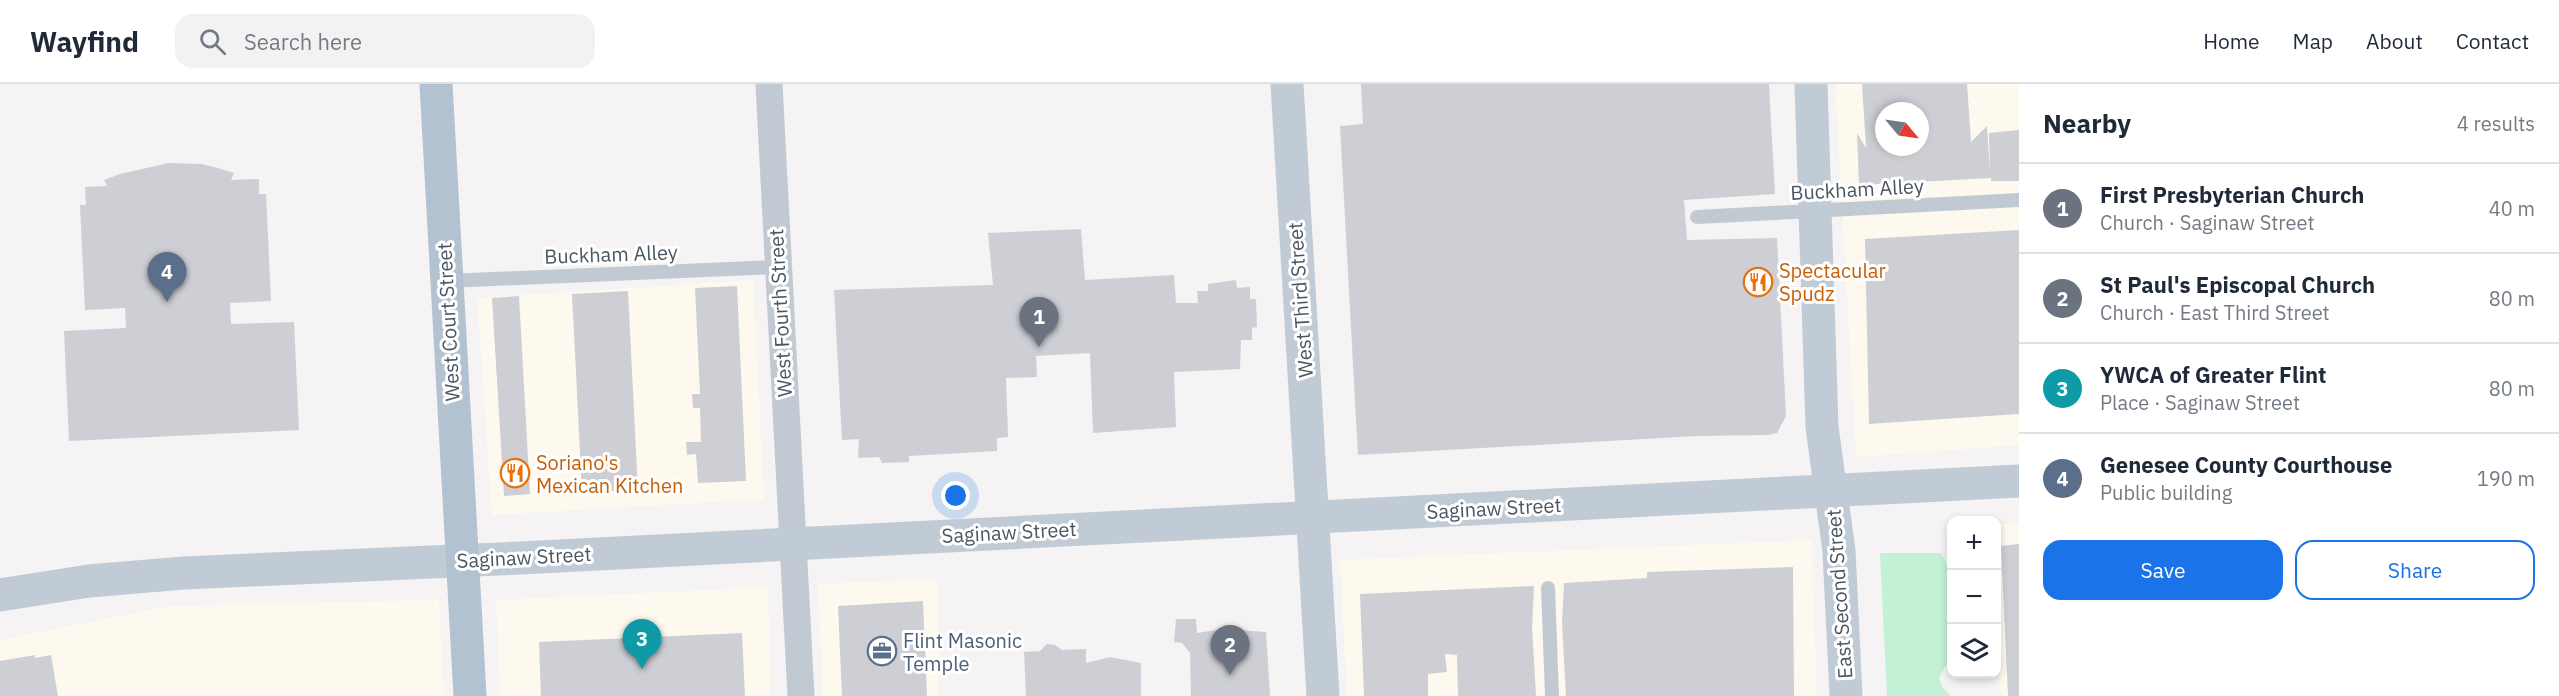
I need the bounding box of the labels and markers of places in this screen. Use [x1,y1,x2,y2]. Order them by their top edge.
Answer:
pin: 4 [148,252,186,302]
place label: Spectacular Spudz [1779,257,1886,307]
restaurant icon: Spectacular Spudz [1742,266,1774,298]
pin: 1 [1020,298,1058,347]
place label: Soriano's Mexican Kitchen [536,449,683,499]
restaurant icon: Soriano's Mexican Kitchen [499,457,531,489]
pin: 3 [622,620,662,669]
pin: 2 [1210,626,1250,675]
place label: Flint Masonic Temple [903,627,1022,677]
office icon: Flint Masonic Temple [866,635,898,667]

